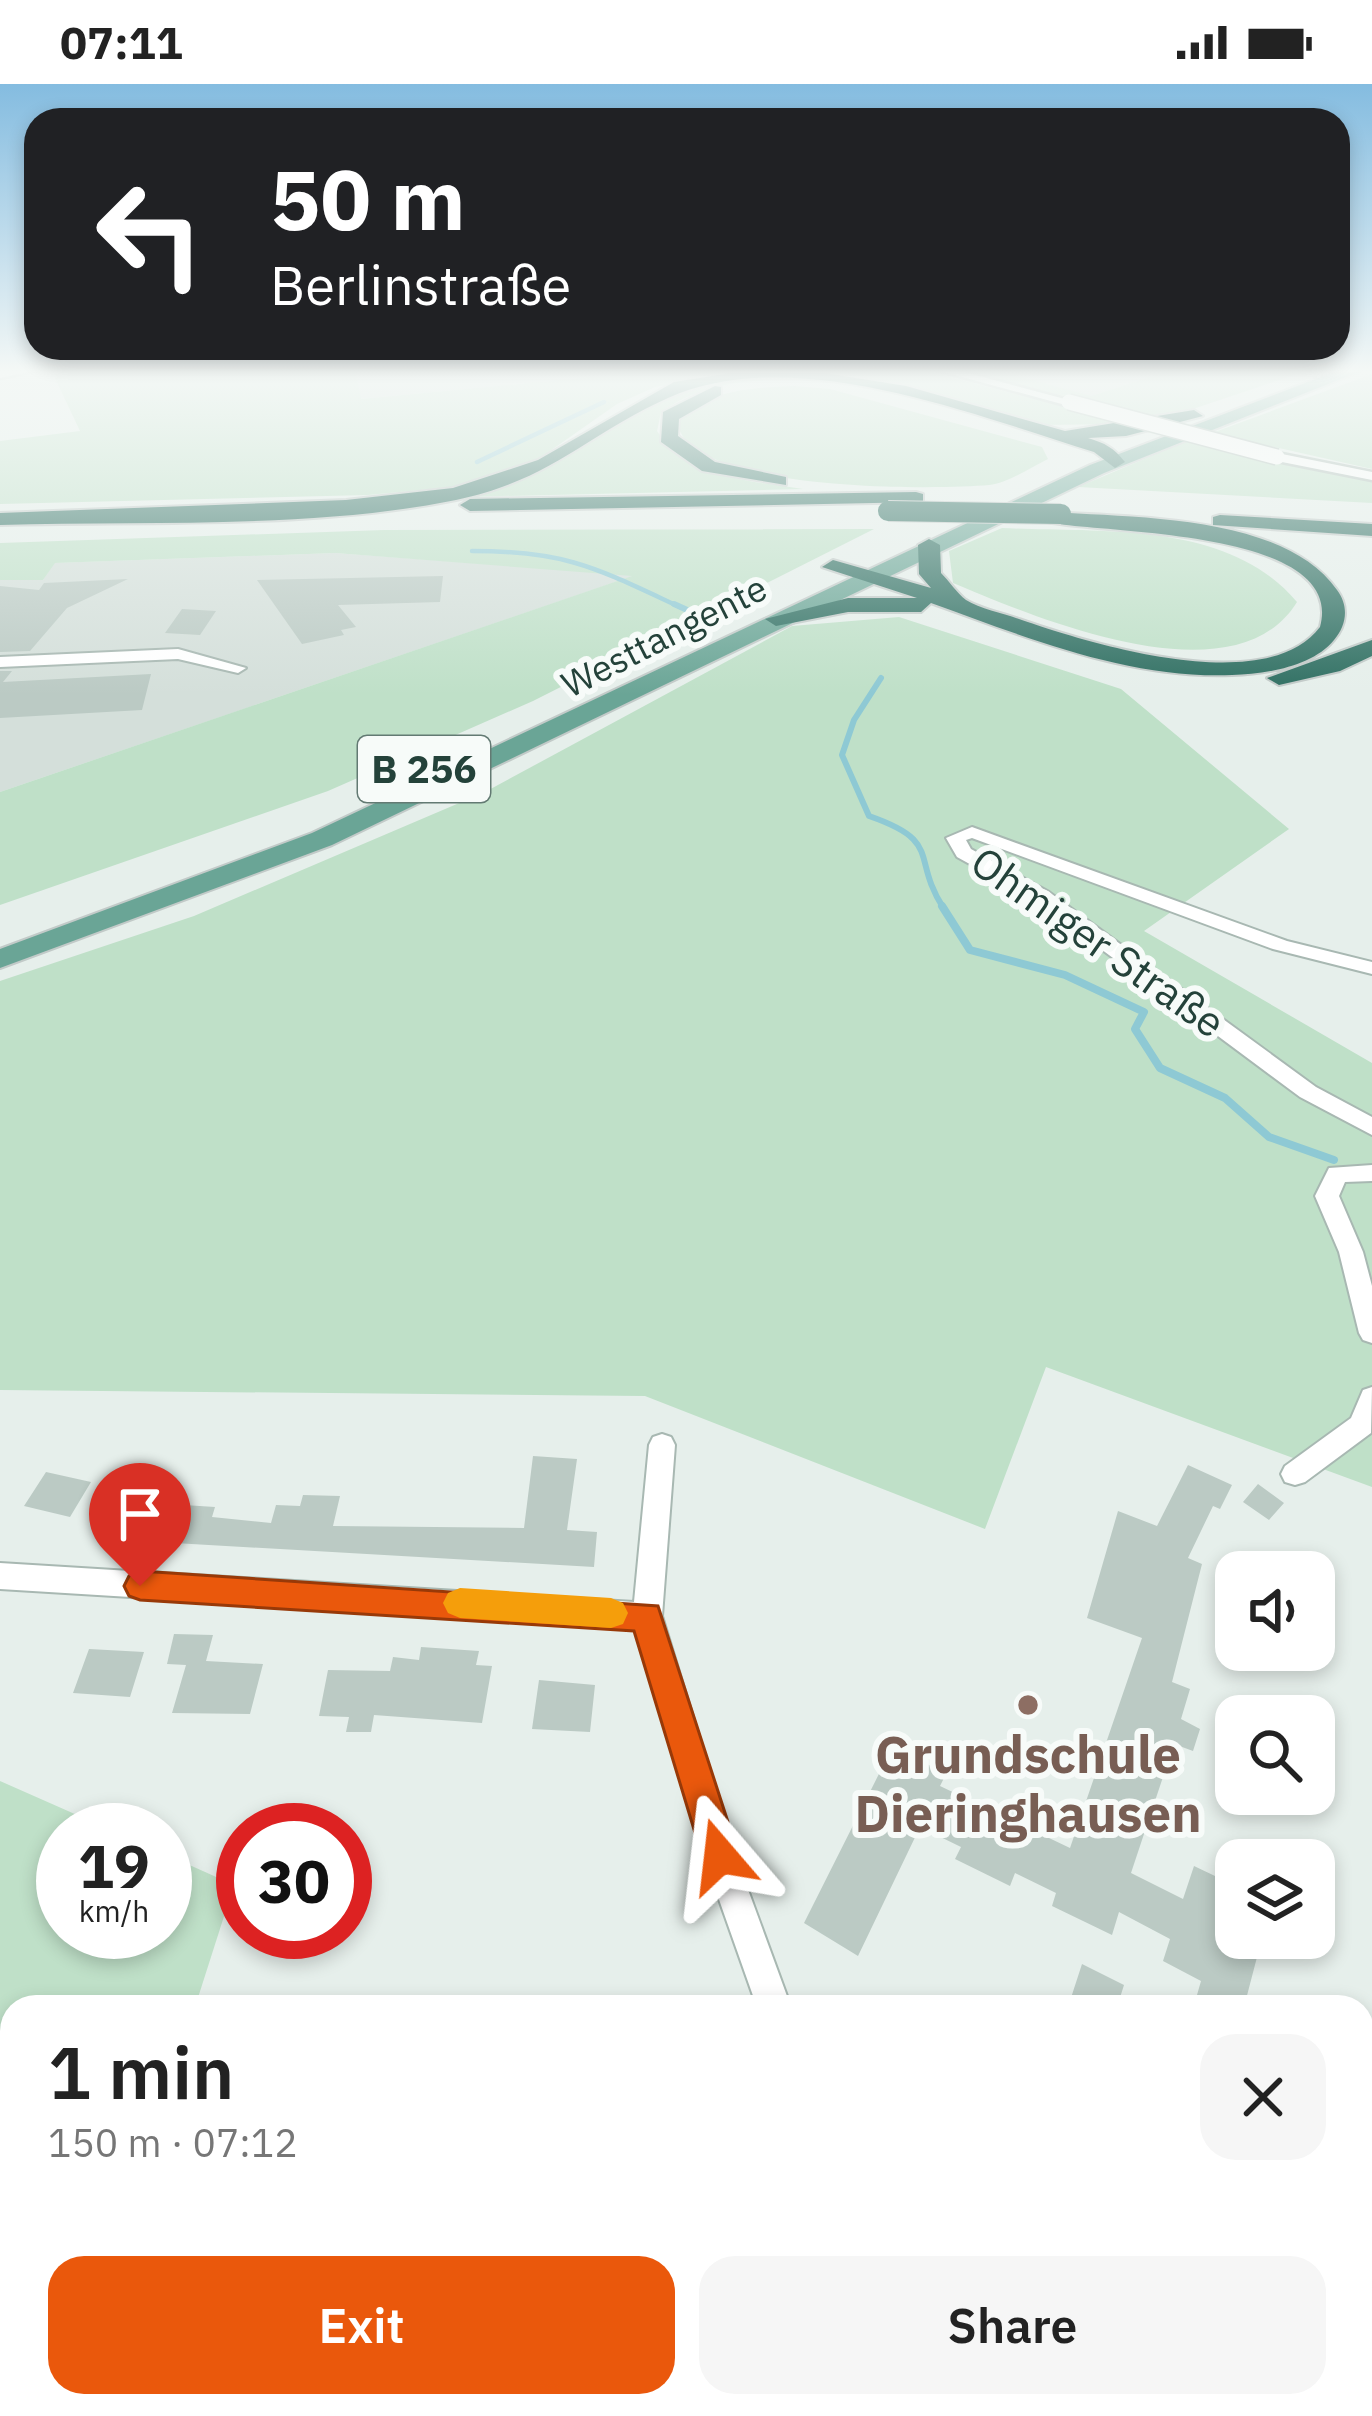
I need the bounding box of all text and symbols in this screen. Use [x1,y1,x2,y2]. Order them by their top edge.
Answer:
text: 07:11 [60,13,183,71]
text: 50 m [270,144,466,253]
icon: left [72,156,228,312]
text: Berlinstraße [270,250,571,320]
street label: Westtangente [553,564,774,707]
road number: B 256 [358,736,490,802]
street label: Ohmiger Straße [961,834,1236,1050]
pin [89,1463,191,1586]
icon: arrive [107,1481,173,1547]
map controls [1215,1551,1335,1959]
button: sound [1215,1551,1335,1671]
marker: Grundschule Dieringhausen [1015,1692,1041,1718]
button: search [1215,1695,1335,1815]
place label: Grundschule Dieringhausen [854,1721,1202,1846]
position arrow [657,1793,783,1919]
speed limit sign: 30 [216,1803,372,1959]
text: 19 [78,1826,150,1905]
button: layers [1215,1839,1335,1959]
text: km/h [79,1891,149,1930]
text: 1 min [48,2025,234,2119]
button: close [1200,2034,1326,2160]
text: 150 m · 07:12 [48,2117,298,2168]
button: Exit [48,2256,675,2394]
button: Share [699,2256,1326,2394]

